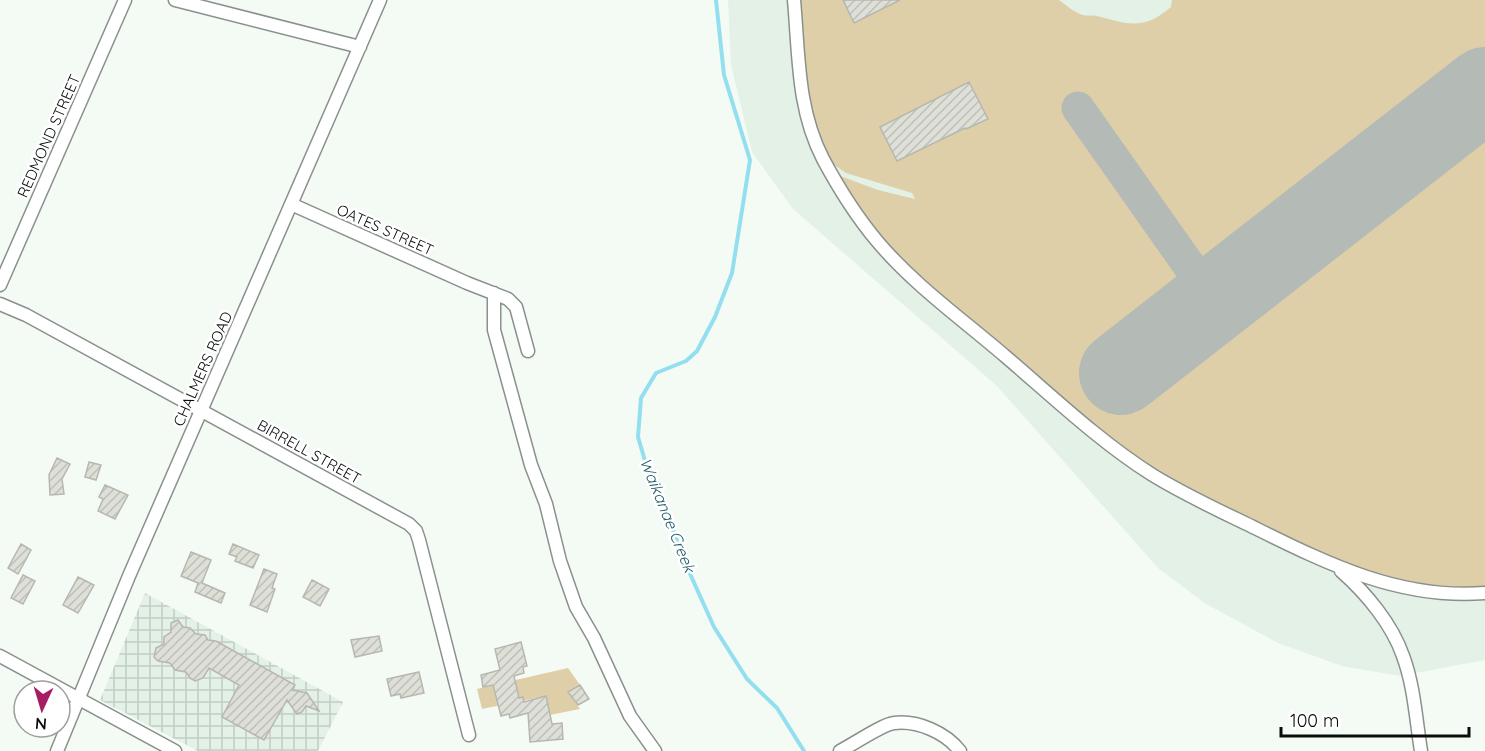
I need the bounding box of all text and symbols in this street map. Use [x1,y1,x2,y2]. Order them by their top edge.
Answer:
street label: REDMOND STREET [13,71,84,200]
street label: OATES STREET [334,200,437,259]
street label: CHALMERS ROAD [169,308,236,429]
street label: BIRRELL STREET [254,415,365,488]
water label: Waikanae Creek [636,455,701,577]
north arrow [12,679,72,739]
scale bar [1281,700,1468,738]
text: 100 m [1290,709,1339,732]
text: N [34,714,48,734]

